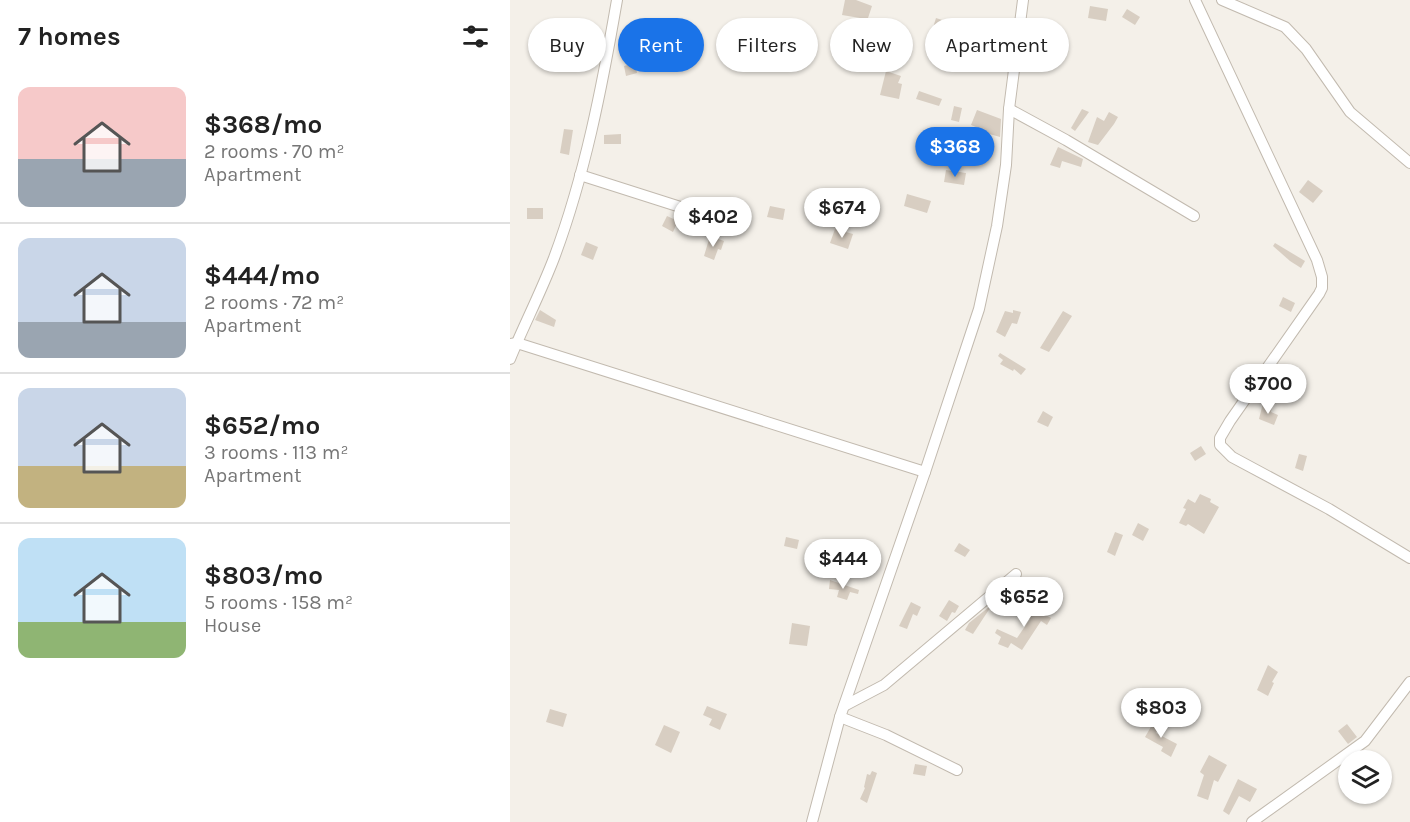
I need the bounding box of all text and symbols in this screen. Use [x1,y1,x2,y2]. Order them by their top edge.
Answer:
chip: Buy [528,18,606,72]
chip: Rent [618,18,704,72]
chip: Filters [716,18,818,72]
chip: New [830,18,913,72]
chip: Apartment [925,18,1069,72]
icon: filters [459,20,492,53]
text: 7 homes [18,21,121,52]
text: $368/mo [204,109,322,140]
icon: home [66,111,138,183]
pin: $368 [919,127,991,178]
text: $368 [929,135,981,158]
text: 2 rooms · 70 m² [204,140,344,163]
text: Apartment [204,163,302,186]
pin: $674 [806,188,878,239]
text: $674 [818,196,866,219]
pin: $402 [677,197,749,248]
text: $402 [688,205,738,228]
text: $444/mo [204,260,320,291]
icon: home [66,262,138,334]
text: 2 rooms · 72 m² [204,291,344,314]
text: Apartment [204,314,302,337]
pin: $700 [1232,364,1304,415]
text: $700 [1243,372,1293,395]
text: $652/mo [204,410,320,441]
icon: home [66,412,138,484]
text: 3 rooms · 113 m² [204,441,348,464]
text: Apartment [204,464,302,487]
pin: $444 [807,539,879,590]
text: $444 [818,547,868,570]
text: $803/mo [204,560,323,591]
icon: home [66,562,138,634]
pin: $652 [988,577,1060,628]
text: $652 [999,585,1049,608]
text: 5 rooms · 158 m² [204,591,353,614]
text: House [204,614,261,637]
pin: $803 [1125,688,1197,739]
text: $803 [1135,696,1187,719]
map controls [1338,750,1392,804]
button: layers [1338,750,1392,804]

